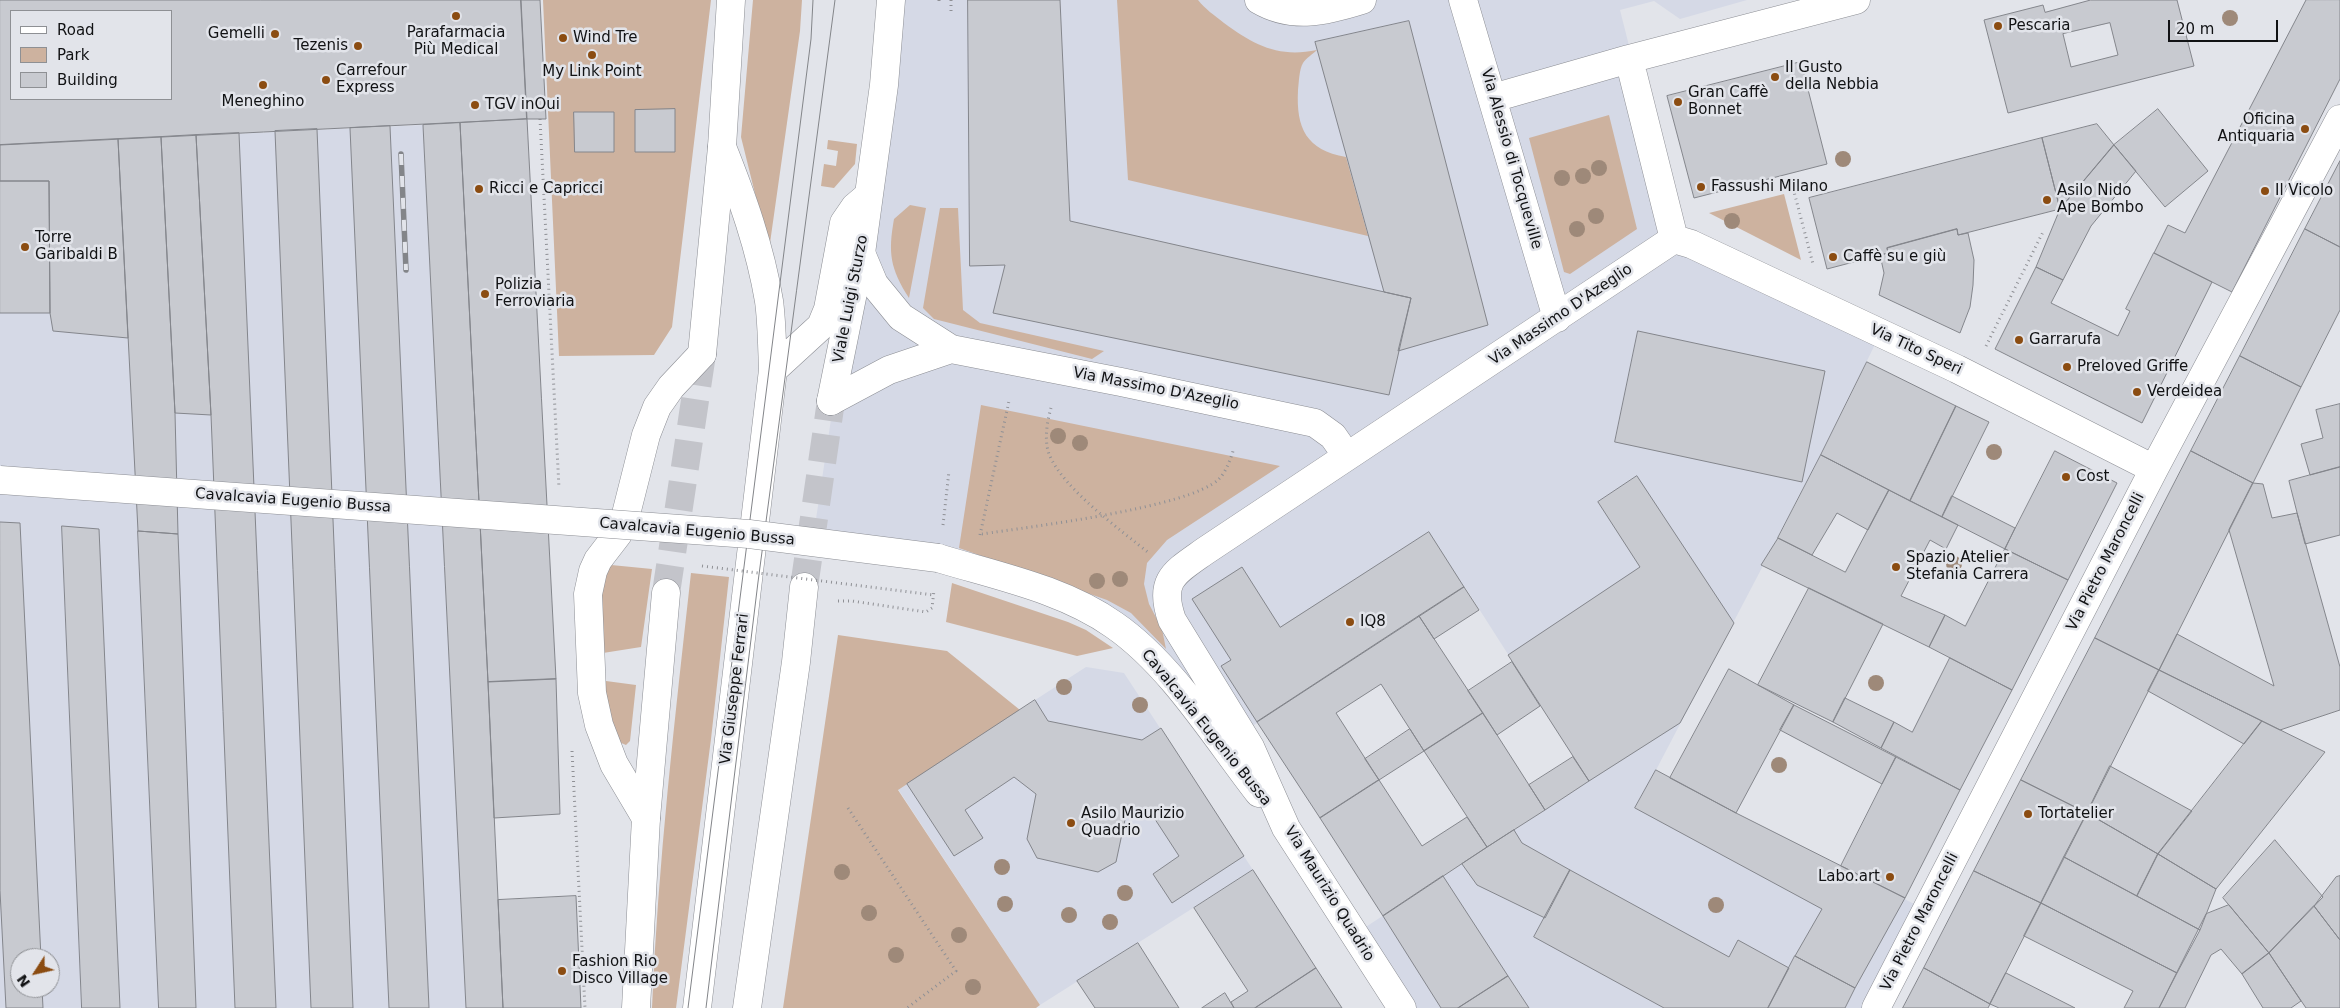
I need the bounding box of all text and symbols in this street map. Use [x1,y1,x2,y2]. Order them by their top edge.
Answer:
legend [10,10,172,100]
marker: Parafarmacia Più Medical [450,10,462,22]
scale bar [2170,10,2280,42]
place label: Pescaria [2008,17,2071,35]
marker: Pescaria [1992,20,2004,32]
text: 20 m [2176,20,2214,38]
text: Road [57,21,95,39]
place label: Parafarmacia Più Medical [407,24,505,59]
place label: Gemelli [208,25,265,43]
marker: Gemelli [269,28,281,40]
place label: Wind Tre [573,29,637,47]
marker: Wind Tre [557,32,569,44]
place label: Tezenis [294,37,348,55]
marker: Tezenis [352,40,364,52]
text: Park [57,46,89,64]
marker: My Link Point [586,49,598,61]
place label: Il Gusto della Nebbia [1785,59,1879,94]
place label: Carrefour Express [336,62,407,97]
place label: My Link Point [542,63,642,81]
street label: Via Alessio di Tocqueville [1477,67,1545,251]
text: Building [57,71,118,89]
marker: Il Gusto della Nebbia [1769,71,1781,83]
marker: Carrefour Express [320,74,332,86]
marker: Meneghino [257,79,269,91]
place label: Gran Caffè Bonnet [1688,84,1768,119]
place label: Meneghino [222,93,304,111]
place label: TGV inOui [485,96,560,114]
marker: Gran Caffè Bonnet [1672,96,1684,108]
marker: TGV inOui [469,99,481,111]
place label: Oficina Antiquaria [2217,111,2295,146]
marker: Oficina Antiquaria [2299,123,2311,135]
place label: Fassushi Milano [1711,178,1828,196]
place label: Ricci e Capricci [489,180,603,198]
marker: Fassushi Milano [1695,181,1707,193]
place label: Asilo Nido Ape Bombo [2057,182,2144,217]
place label: Il Vicolo [2275,182,2333,200]
marker: Ricci e Capricci [473,183,485,195]
marker: Il Vicolo [2259,185,2271,197]
marker: Asilo Nido Ape Bombo [2041,194,2053,206]
place label: Torre Garibaldi B [35,229,118,264]
street label: Viale Luigi Sturzo [830,234,872,364]
marker: Torre Garibaldi B [19,241,31,253]
place label: Caffè su e giù [1843,248,1946,266]
marker: Caffè su e giù [1827,251,1839,263]
street label: Via Massimo D'Azeglio [1486,260,1636,370]
place label: Polizia Ferroviaria [495,276,575,311]
marker: Polizia Ferroviaria [479,288,491,300]
street label: Via Tito Speri [1867,321,1965,379]
place label: Garrarufa [2029,331,2101,349]
marker: Garrarufa [2013,334,2025,346]
place label: Preloved Griffe [2077,358,2188,376]
marker: Preloved Griffe [2061,361,2073,373]
street label: Via Massimo D'Azeglio [1072,364,1240,414]
place label: Verdeidea [2147,383,2222,401]
marker: Verdeidea [2131,386,2143,398]
place label: Cost [2076,468,2109,486]
marker: Cost [2060,471,2072,483]
street label: Cavalcavia Eugenio Bussa [194,485,392,517]
street label: Via Pietro Maroncelli [2063,490,2149,634]
street label: Cavalcavia Eugenio Bussa [598,514,796,550]
place label: Spazio Atelier Stefania Carrera [1906,549,2029,584]
marker: Spazio Atelier Stefania Carrera [1890,561,1902,573]
street label: Via Giuseppe Ferrari [717,612,753,766]
place label: IQ8 [1360,613,1386,631]
marker: IQ8 [1344,616,1356,628]
street label: Cavalcavia Eugenio Bussa [1137,646,1275,810]
place label: Asilo Maurizio Quadrio [1081,805,1185,840]
place label: Tortatelier [2038,805,2114,823]
marker: Tortatelier [2022,808,2034,820]
marker: Asilo Maurizio Quadrio [1065,817,1077,829]
street label: Via Maurizio Quadrio [1280,823,1378,965]
street label: Via Pietro Maroncelli [1877,850,1963,994]
place label: Labo.art [1818,868,1880,886]
marker: Labo.art [1884,871,1896,883]
north arrow [10,948,60,998]
place label: Fashion Rio Disco Village [572,953,668,988]
marker: Fashion Rio Disco Village [556,965,568,977]
text: N [14,972,33,990]

